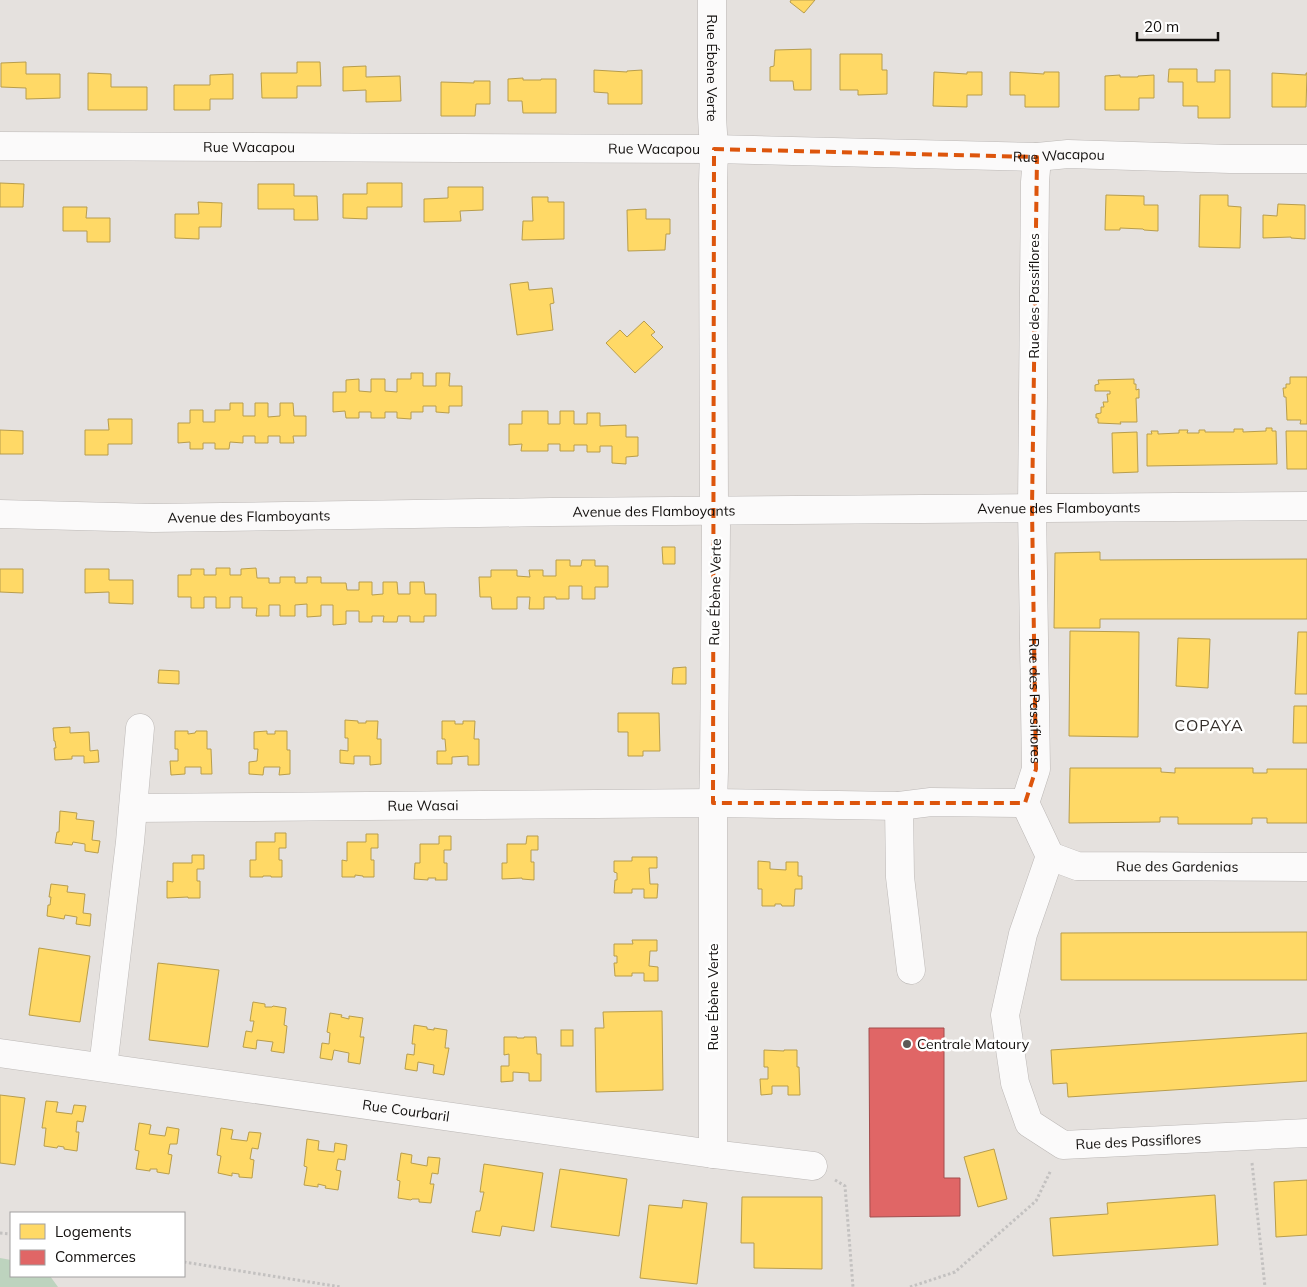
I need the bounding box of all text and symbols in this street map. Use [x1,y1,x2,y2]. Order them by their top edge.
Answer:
scale bar [1137,10,1218,42]
street label: Rue Ébène Verte [703,14,721,122]
text: 20 m [1144,17,1179,36]
street label: Rue Wacapou [203,138,295,156]
street label: Rue Wacapou [608,140,700,158]
street label: Rue Wacapou [1013,145,1105,166]
street label: Rue des Passiflores [1025,233,1043,359]
street label: Avenue des Flamboyants [977,498,1141,518]
street label: Avenue des Flamboyants [572,502,736,521]
street label: Avenue des Flamboyants [167,506,331,527]
street label: Rue Ébène Verte [705,538,725,646]
street label: Rue des Passiflores [1025,638,1045,764]
district label: COPAYA [1174,715,1244,735]
street label: Rue Wasai [387,796,459,815]
street label: Rue des Gardenias [1116,857,1238,876]
street label: Rue Ébène Verte [704,943,722,1051]
place label: Centrale Matoury [917,1035,1030,1053]
marker: Centrale Matoury [901,1038,913,1050]
street label: Rue Courbaril [361,1095,451,1126]
street label: Rue des Passiflores [1075,1129,1202,1153]
legend [10,1212,185,1277]
text: Logements [55,1222,132,1241]
text: Commerces [55,1247,136,1266]

